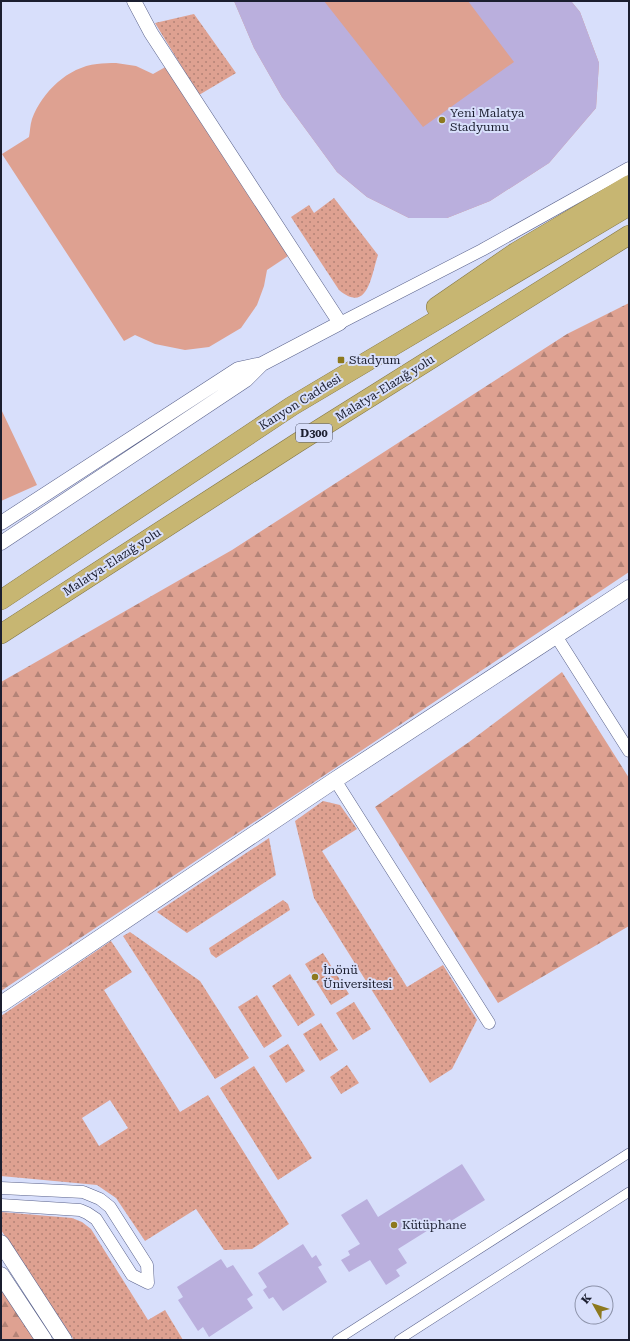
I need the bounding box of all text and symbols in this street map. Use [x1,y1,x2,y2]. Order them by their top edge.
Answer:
place label: Yeni Malatya Stadyumu [450,106,525,134]
marker: Yeni Malatya Stadyumu [437,115,447,125]
street label: Malatya-Elazığ yolu [333,352,437,424]
place label: Stadyum [349,353,401,367]
marker: Stadyum [336,355,346,365]
street label: Kanyon Caddesi [256,371,344,433]
road number: D300 [296,424,332,442]
street label: Malatya-Elazığ yolu [60,525,164,599]
place label: İnönü Üniversitesi [323,963,392,991]
marker: İnönü Üniversitesi [310,972,320,982]
place label: Kütüphane [402,1218,467,1232]
marker: Kütüphane [389,1220,399,1230]
north arrow [574,1285,614,1325]
text: K [579,1291,595,1306]

